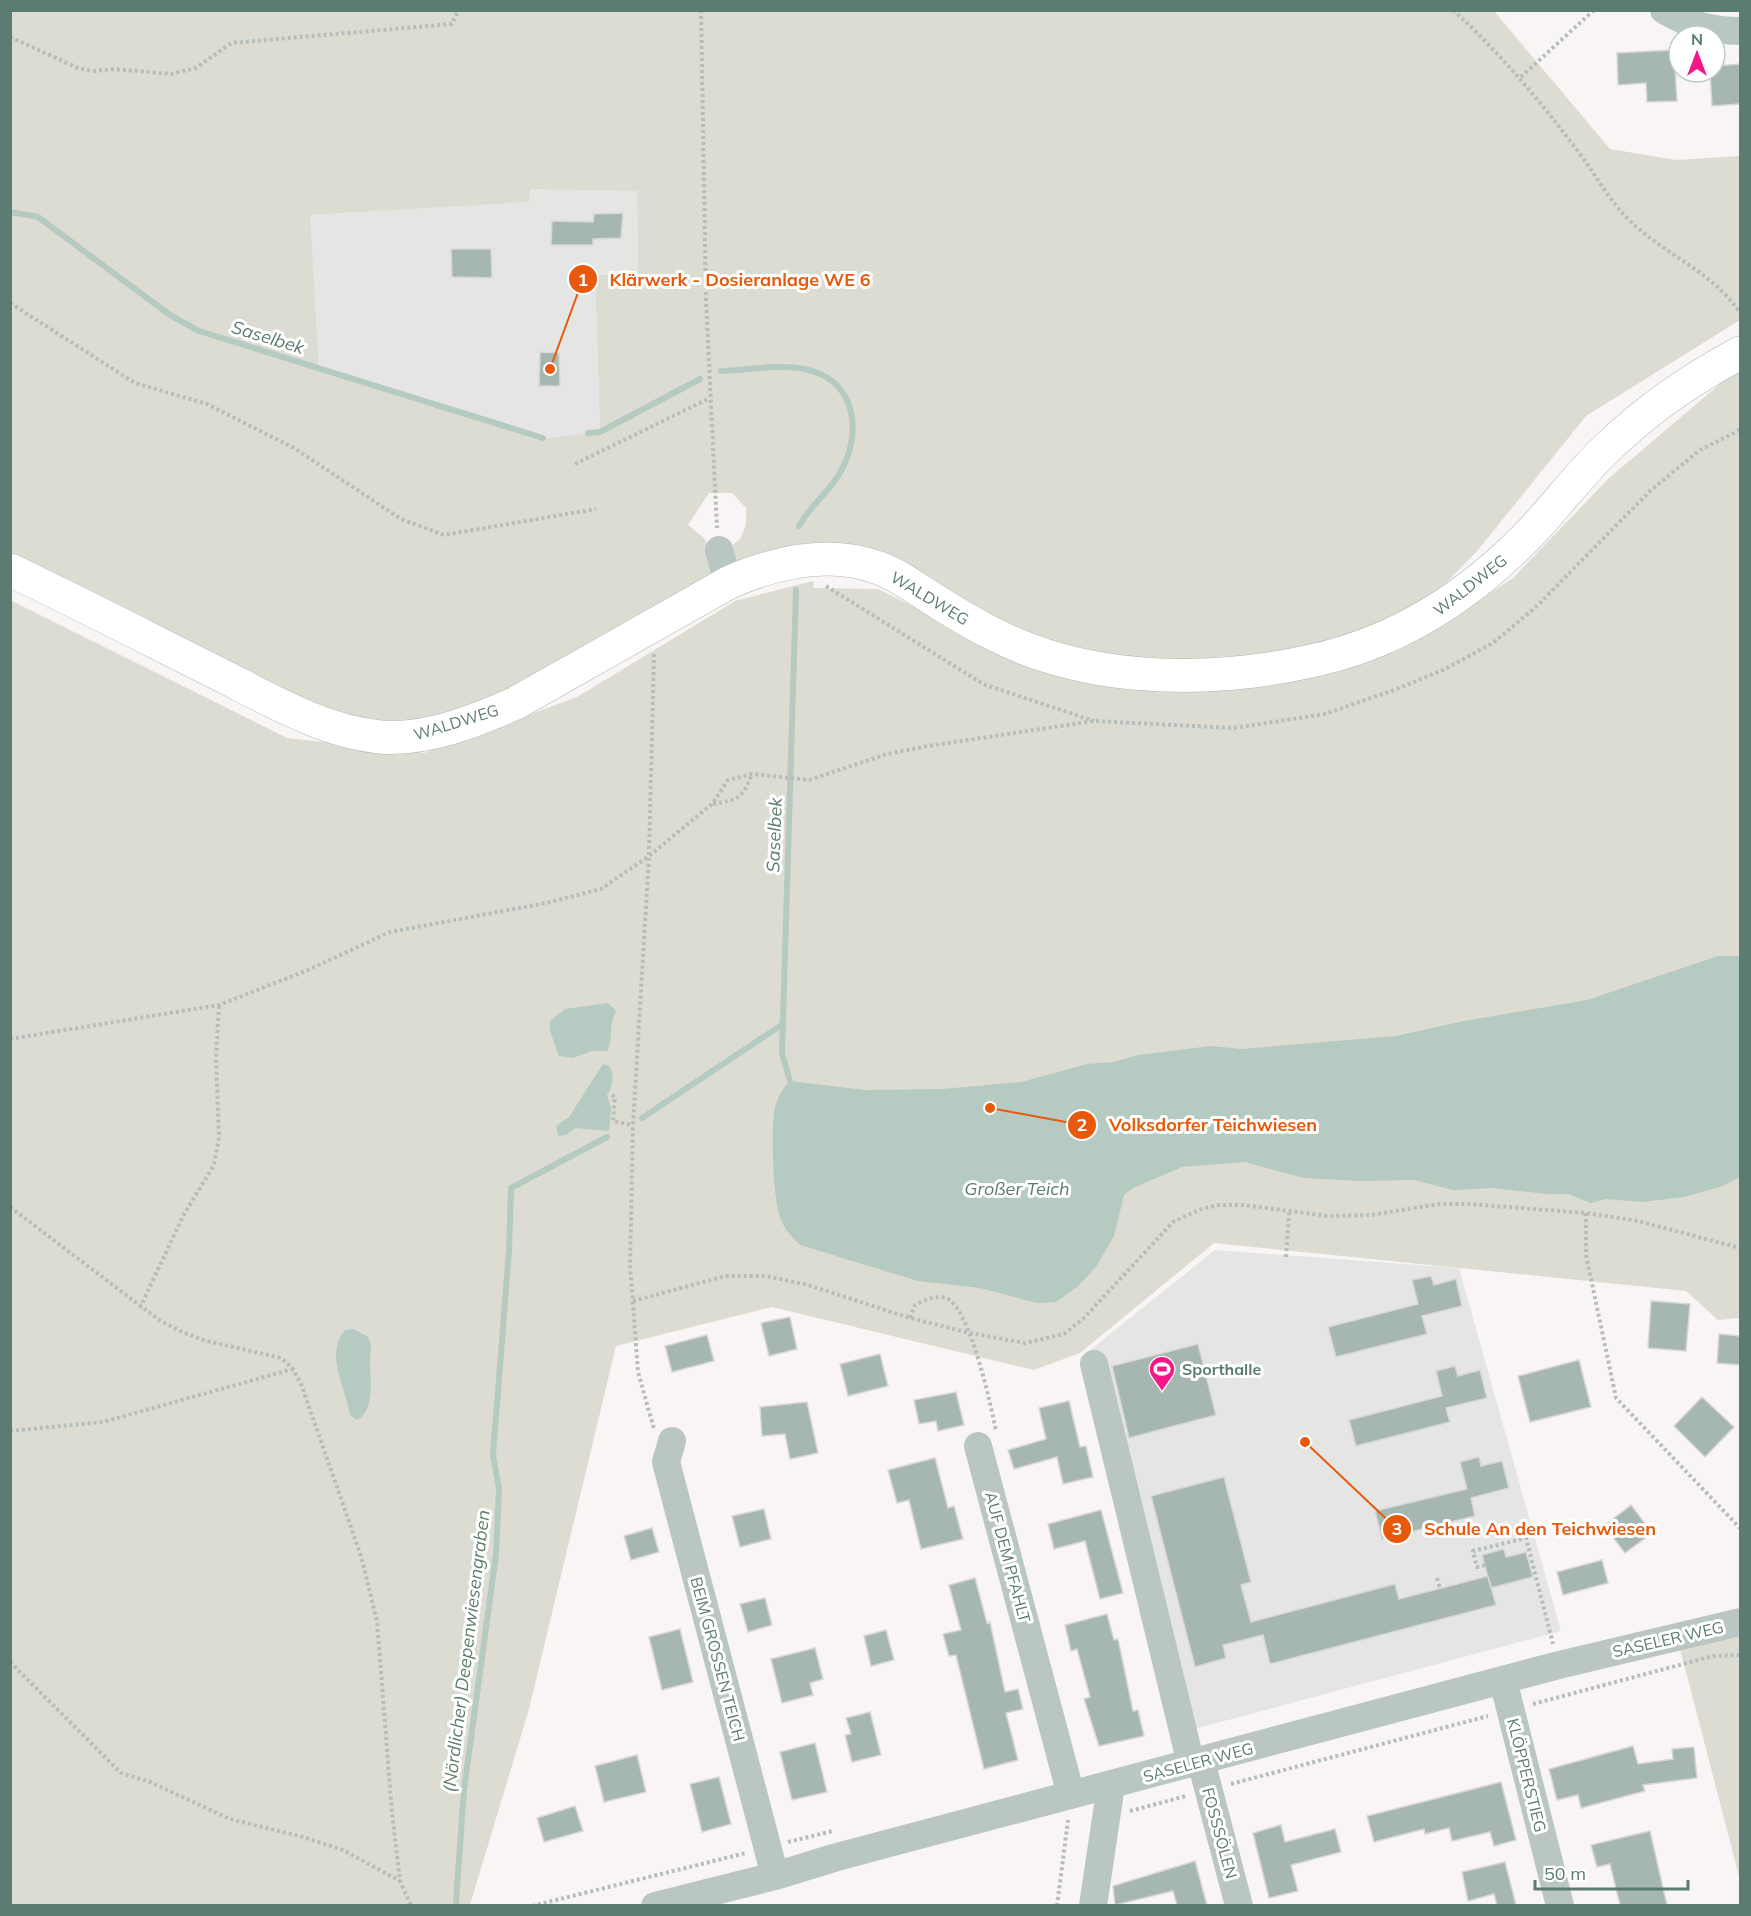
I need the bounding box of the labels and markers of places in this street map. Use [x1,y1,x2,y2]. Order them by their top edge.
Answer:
callout: Klärwerk - Dosieranlage WE 6 [568,261,883,297]
callout: Volksdorfer Teichwiesen [1067,1107,1329,1143]
sports icon: Sporthalle [1147,1354,1177,1392]
place label: Sporthalle [1182,1359,1261,1379]
callout: Schule An den Teichwiesen [1382,1511,1669,1547]

